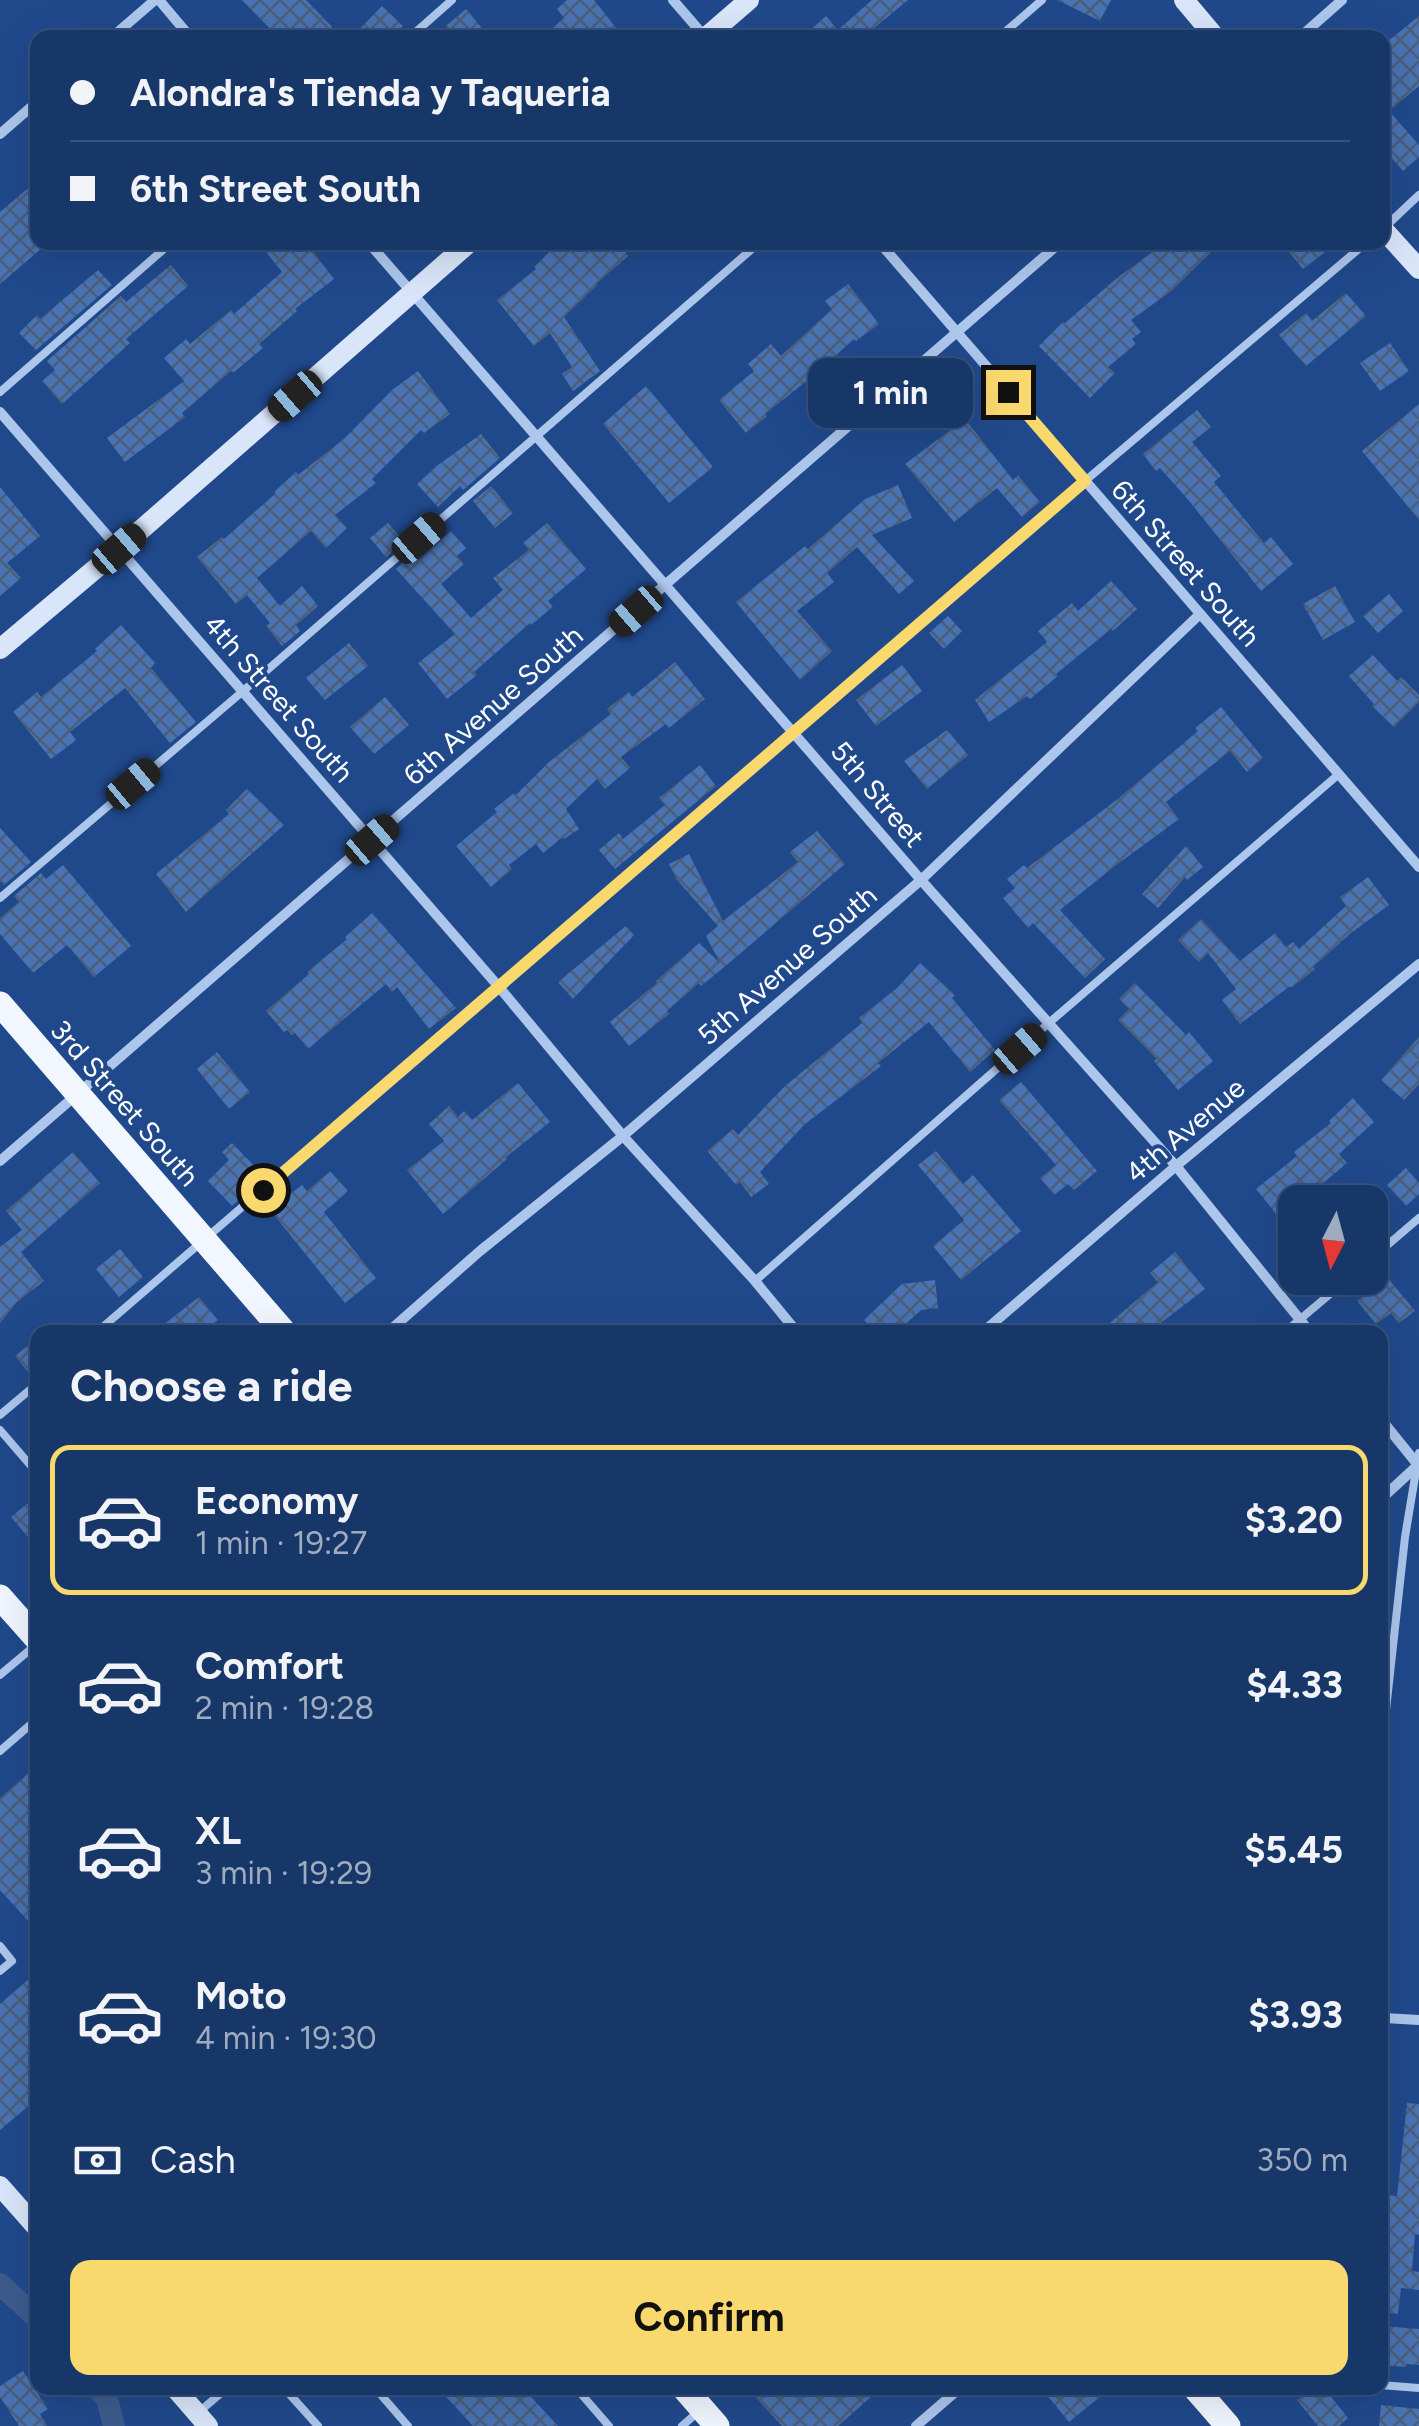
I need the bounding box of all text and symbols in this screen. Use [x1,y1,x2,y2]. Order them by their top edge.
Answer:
text: Alondra's Tienda y Taqueria [130,70,611,116]
text: 6th Street South [130,166,421,212]
callout: 1 min [808,357,973,427]
car [263,365,327,427]
route end [986,370,1031,415]
text: 1 min [853,374,928,412]
street label: 6th Street South [1104,473,1268,653]
car [387,507,451,569]
car [87,518,151,580]
car [604,580,668,642]
street label: 4th Street South [197,607,361,789]
street label: 6th Avenue South [397,618,589,792]
street label: 5th Street [824,734,932,854]
car [100,753,166,815]
car [340,809,404,871]
street label: 5th Avenue South [691,878,883,1052]
street label: 3rd Street South [44,1013,206,1193]
car [988,1018,1052,1080]
street label: 4th Avenue [1118,1070,1252,1190]
route start [241,1168,286,1213]
north arrow [1278,1185,1388,1295]
map controls [1278,1185,1388,1295]
text: Choose a ride [70,1358,352,1412]
icon: car [75,1475,165,1565]
text: Economy [195,1478,358,1524]
text: $3.20 [1245,1497,1343,1543]
text: 1 min · 19:27 [195,1524,367,1562]
icon: car [75,1640,165,1730]
text: Comfort [195,1643,344,1689]
text: $4.33 [1246,1662,1343,1708]
text: 2 min · 19:28 [195,1689,374,1727]
icon: car [75,1805,165,1895]
text: XL [195,1808,241,1854]
text: $5.45 [1244,1827,1343,1873]
text: 3 min · 19:29 [195,1854,372,1892]
icon: car [75,1970,165,2060]
text: Moto [195,1973,287,2019]
text: $3.93 [1248,1992,1343,2038]
text: 4 min · 19:30 [195,2019,377,2057]
icon: cash [70,2133,125,2188]
text: Cash [150,2137,236,2183]
text: 350 m [1257,2141,1348,2179]
button: Confirm [70,2260,1348,2375]

